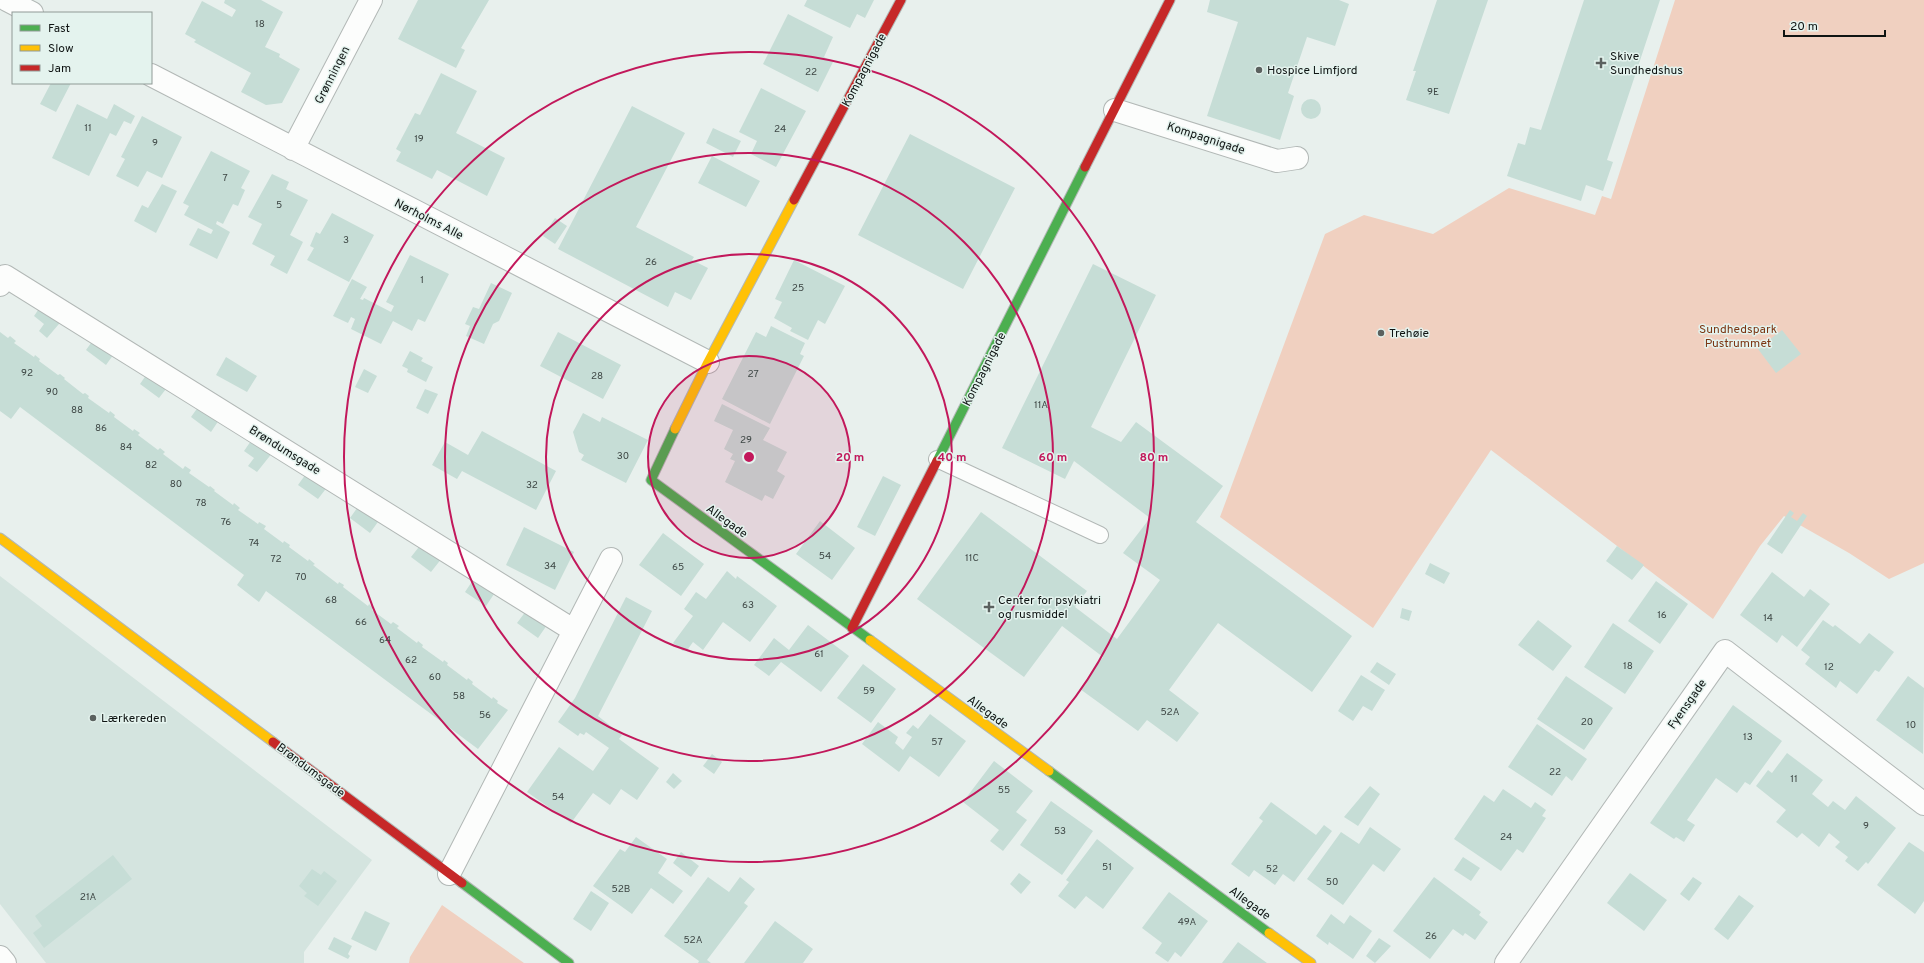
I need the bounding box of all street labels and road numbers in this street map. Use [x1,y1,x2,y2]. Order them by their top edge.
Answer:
street label: Kompagnigade [839,31,891,110]
street label: Grønningen [311,44,354,107]
street label: Kompagnigade [1165,119,1247,159]
street label: Nørholms Alle [391,196,466,244]
street label: Kompagnigade [959,330,1010,409]
street label: Brøndumsgade [246,422,323,479]
street label: Allegade [702,501,750,542]
street label: Fyensgade [1665,676,1711,733]
street label: Allegade [963,692,1011,733]
street label: Brøndumsgade [273,740,348,802]
street label: Allegade [1225,883,1273,924]

